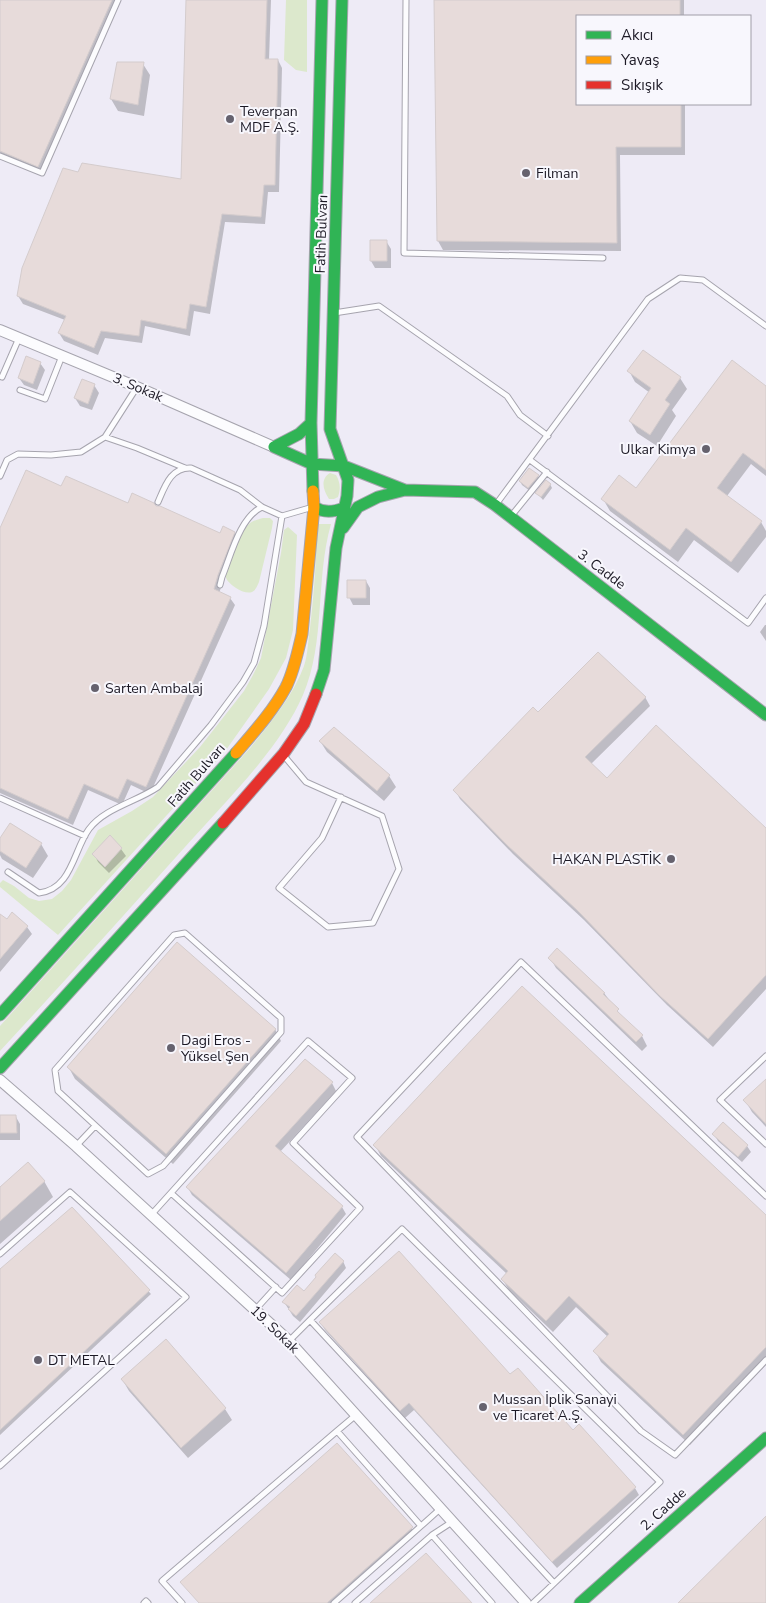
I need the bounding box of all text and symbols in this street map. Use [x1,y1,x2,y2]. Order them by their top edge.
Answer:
legend [576,15,751,105]
text: Akıcı [621,25,653,45]
text: Yavaş [620,50,659,70]
text: Sıkışık [621,75,663,95]
place label: Teverpan MDF A.Ş. [240,102,299,137]
marker: Teverpan MDF A.Ş. [224,113,236,125]
place label: Filman [536,164,578,183]
marker: Filman [520,167,532,179]
street label: Fatih Bulvarı [311,194,332,274]
street label: 3. Sokak [110,368,167,407]
place label: Ulkar Kimya [620,440,696,459]
marker: Ulkar Kimya [700,443,712,455]
street label: 3. Cadde [574,545,630,594]
place label: Sarten Ambalaj [105,679,203,698]
marker: Sarten Ambalaj [89,682,101,694]
street label: Fatih Bulvarı [163,739,229,811]
place label: HAKAN PLASTİK [552,850,661,869]
marker: HAKAN PLASTİK [665,853,677,865]
place label: Dagi Eros - Yüksel Şen [180,1031,251,1066]
marker: Dagi Eros - Yüksel Şen [165,1042,177,1054]
street label: 19. Sokak [246,1301,304,1358]
place label: DT METAL [48,1351,115,1370]
marker: DT METAL [32,1354,44,1366]
place label: Mussan İplik Sanayi ve Ticaret A.Ş. [493,1390,617,1425]
marker: Mussan İplik Sanayi ve Ticaret A.Ş. [477,1401,489,1413]
street label: 2. Cadde [636,1484,690,1535]

